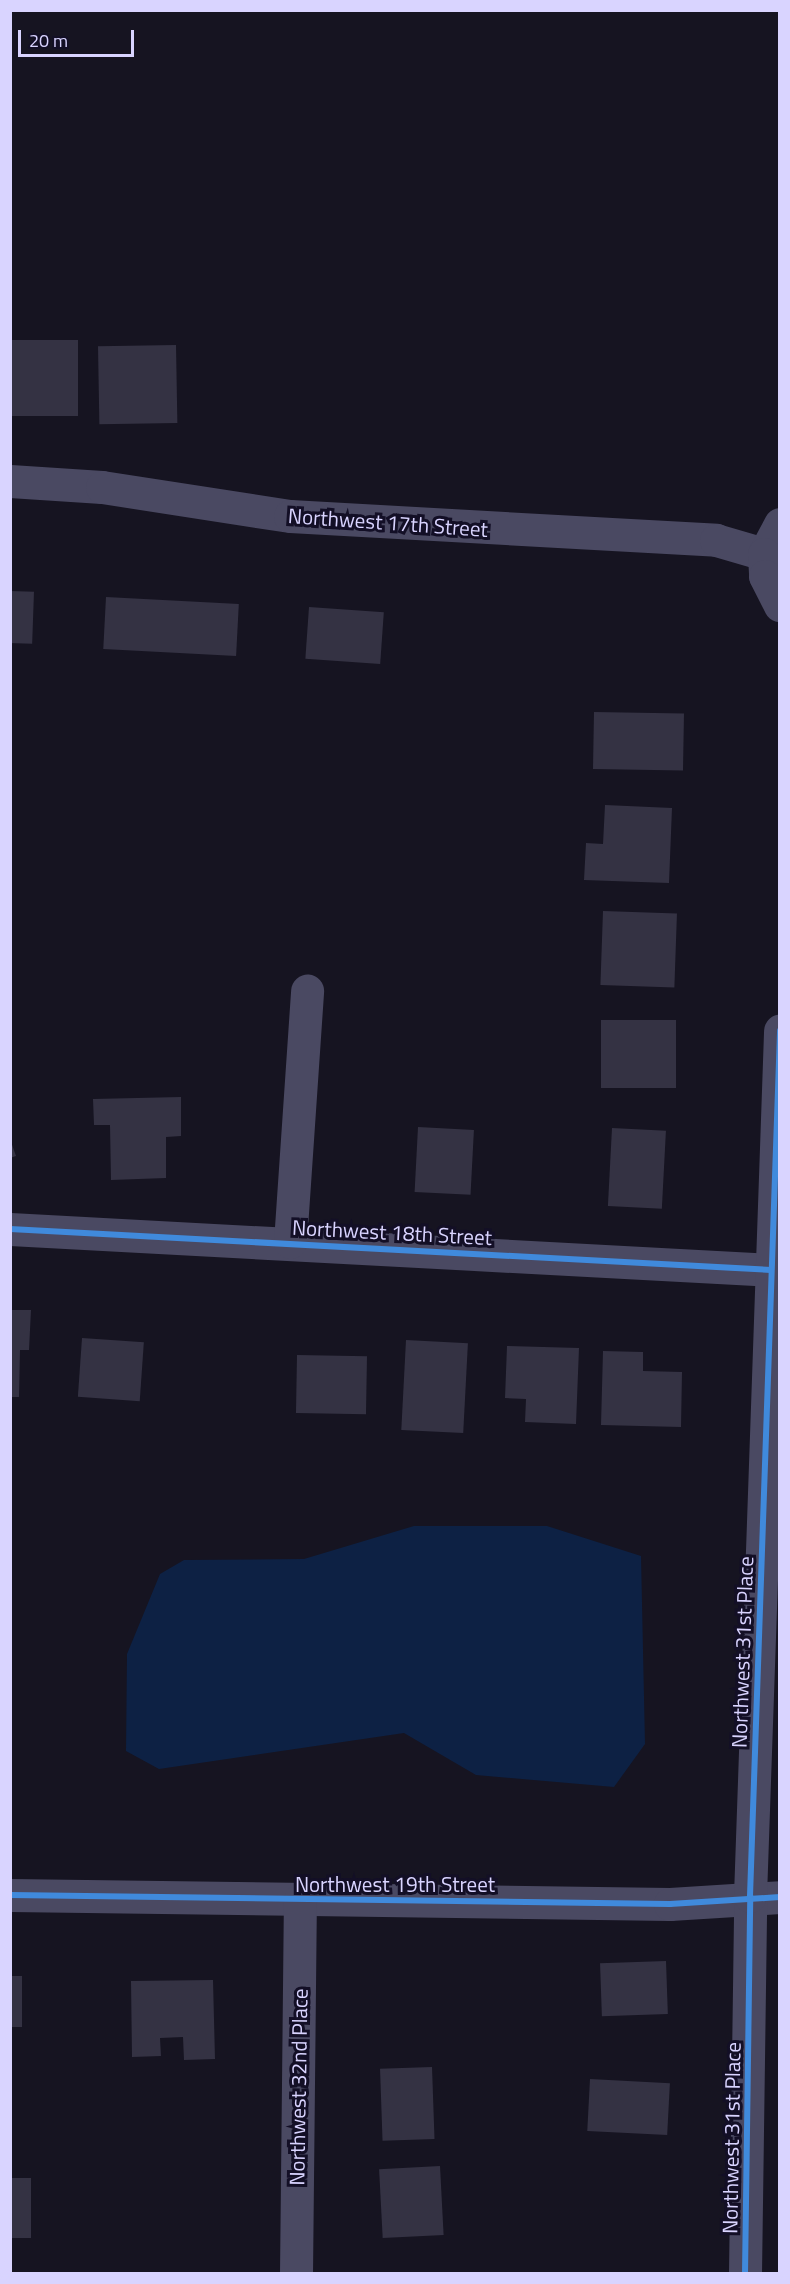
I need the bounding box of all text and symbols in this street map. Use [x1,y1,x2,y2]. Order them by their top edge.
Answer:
scale bar [21,18,136,56]
text: 20 m [29,27,68,54]
street label: Northwest 17th Street [287,502,489,542]
street label: Northwest 18th Street [291,1214,493,1250]
street label: Northwest 31st Place [726,1556,758,1748]
street label: Northwest 19th Street [295,1871,495,1897]
street label: Northwest 32nd Place [284,1988,312,2186]
street label: Northwest 31st Place [717,2042,745,2234]

